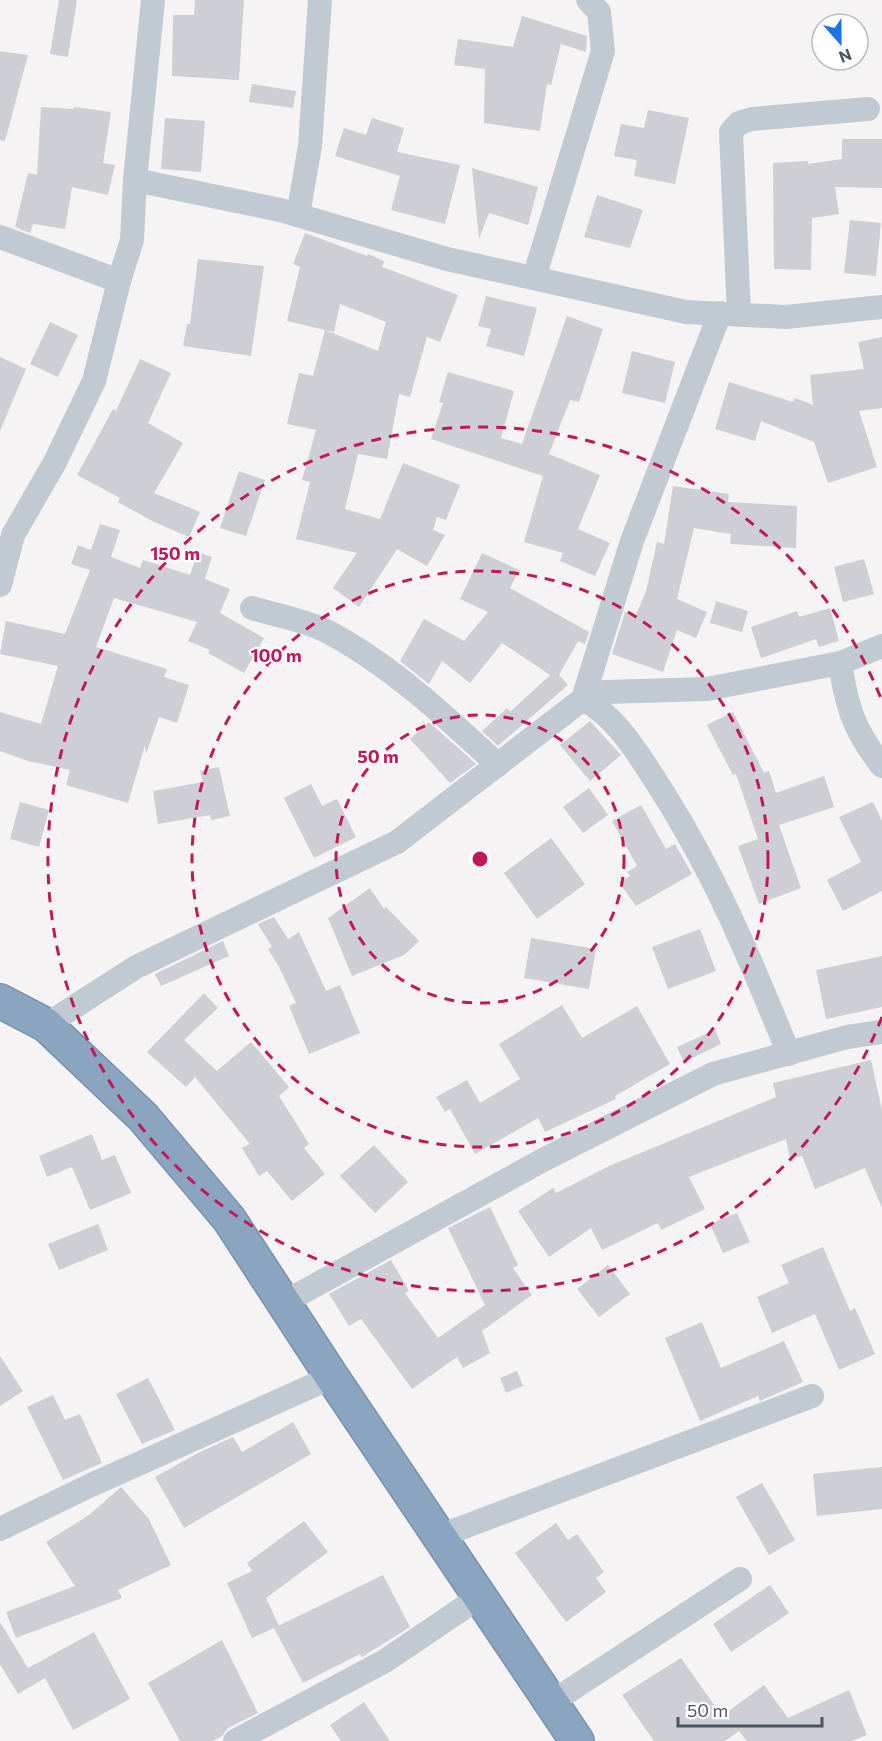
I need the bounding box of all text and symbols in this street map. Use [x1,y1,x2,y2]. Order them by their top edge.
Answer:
north arrow [810,12,870,72]
text: N [837,45,855,67]
text: 150 m [150,542,200,564]
text: 100 m [250,644,302,666]
text: 50 m [357,745,399,767]
centre of rings [470,849,490,869]
scale bar [678,1690,822,1728]
text: 50 m [687,1699,728,1721]

